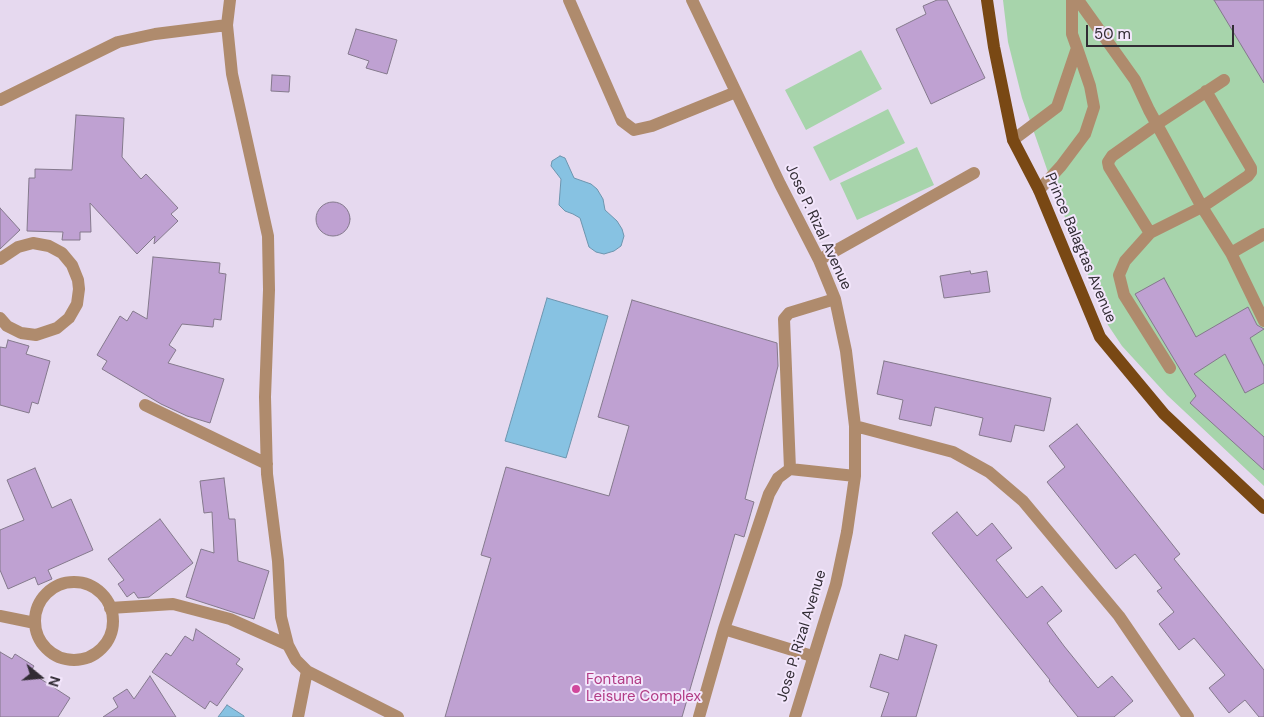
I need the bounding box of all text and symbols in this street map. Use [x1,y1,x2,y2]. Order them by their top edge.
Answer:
scale bar [1089,15,1236,47]
text: 50 m [1094,24,1131,44]
street label: Jose P. Rizal Avenue [781,161,855,293]
street label: Prince Balagtas Avenue [1040,170,1120,326]
street label: Jose P. Rizal Avenue [773,568,831,704]
north arrow [15,652,65,702]
place label: Fontana Leisure Complex [586,671,701,706]
text: N [44,674,64,689]
marker: Fontana Leisure Complex [570,683,582,695]

